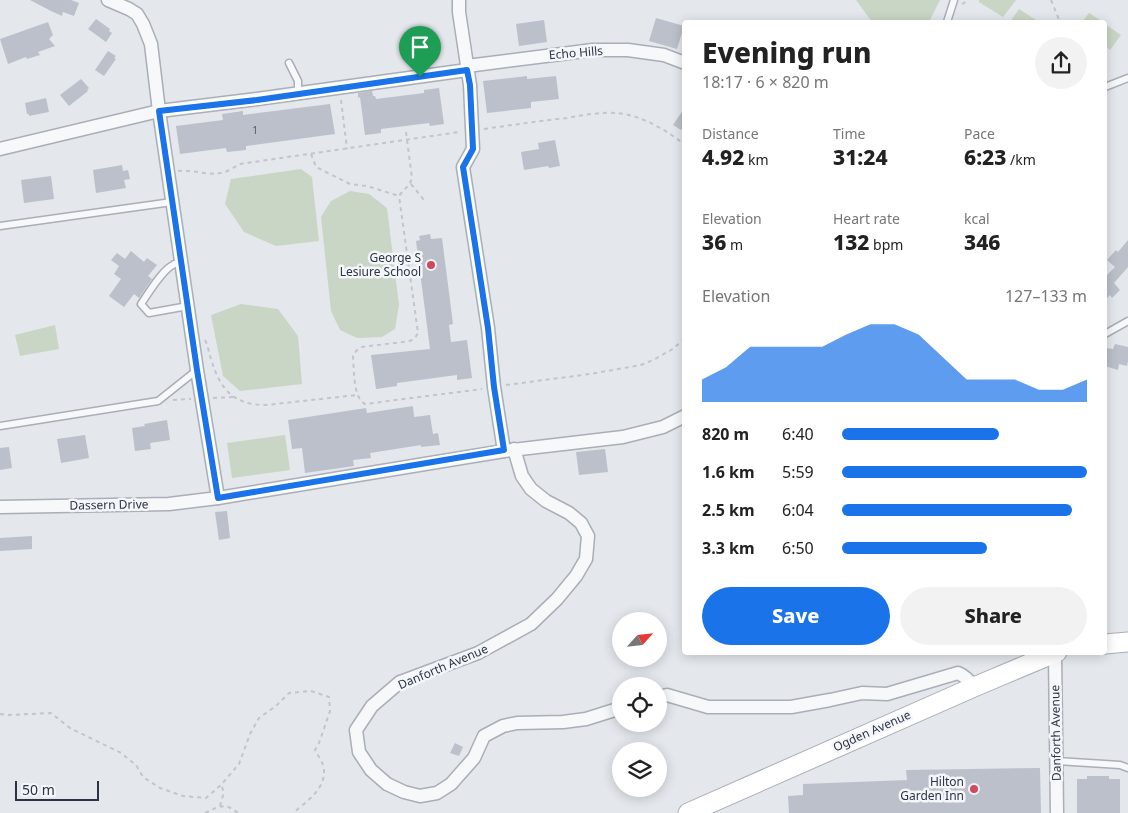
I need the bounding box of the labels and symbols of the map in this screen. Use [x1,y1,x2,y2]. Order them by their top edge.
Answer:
pin [399,26,441,77]
street label: Echo Hills [548,42,604,63]
house number: 1 [252,123,258,137]
place label: George S Lesiure School [340,249,421,280]
marker: George S Lesiure School [425,259,437,271]
street label: Dassern Drive [69,495,149,514]
north arrow [612,612,668,668]
street label: Danforth Avenue [395,640,491,693]
street label: Danforth Avenue [1046,685,1065,781]
street label: Ogden Avenue [830,706,914,755]
place label: Hilton Garden Inn [900,773,964,804]
scale bar [15,778,99,801]
marker: Hilton Garden Inn [968,783,980,795]

